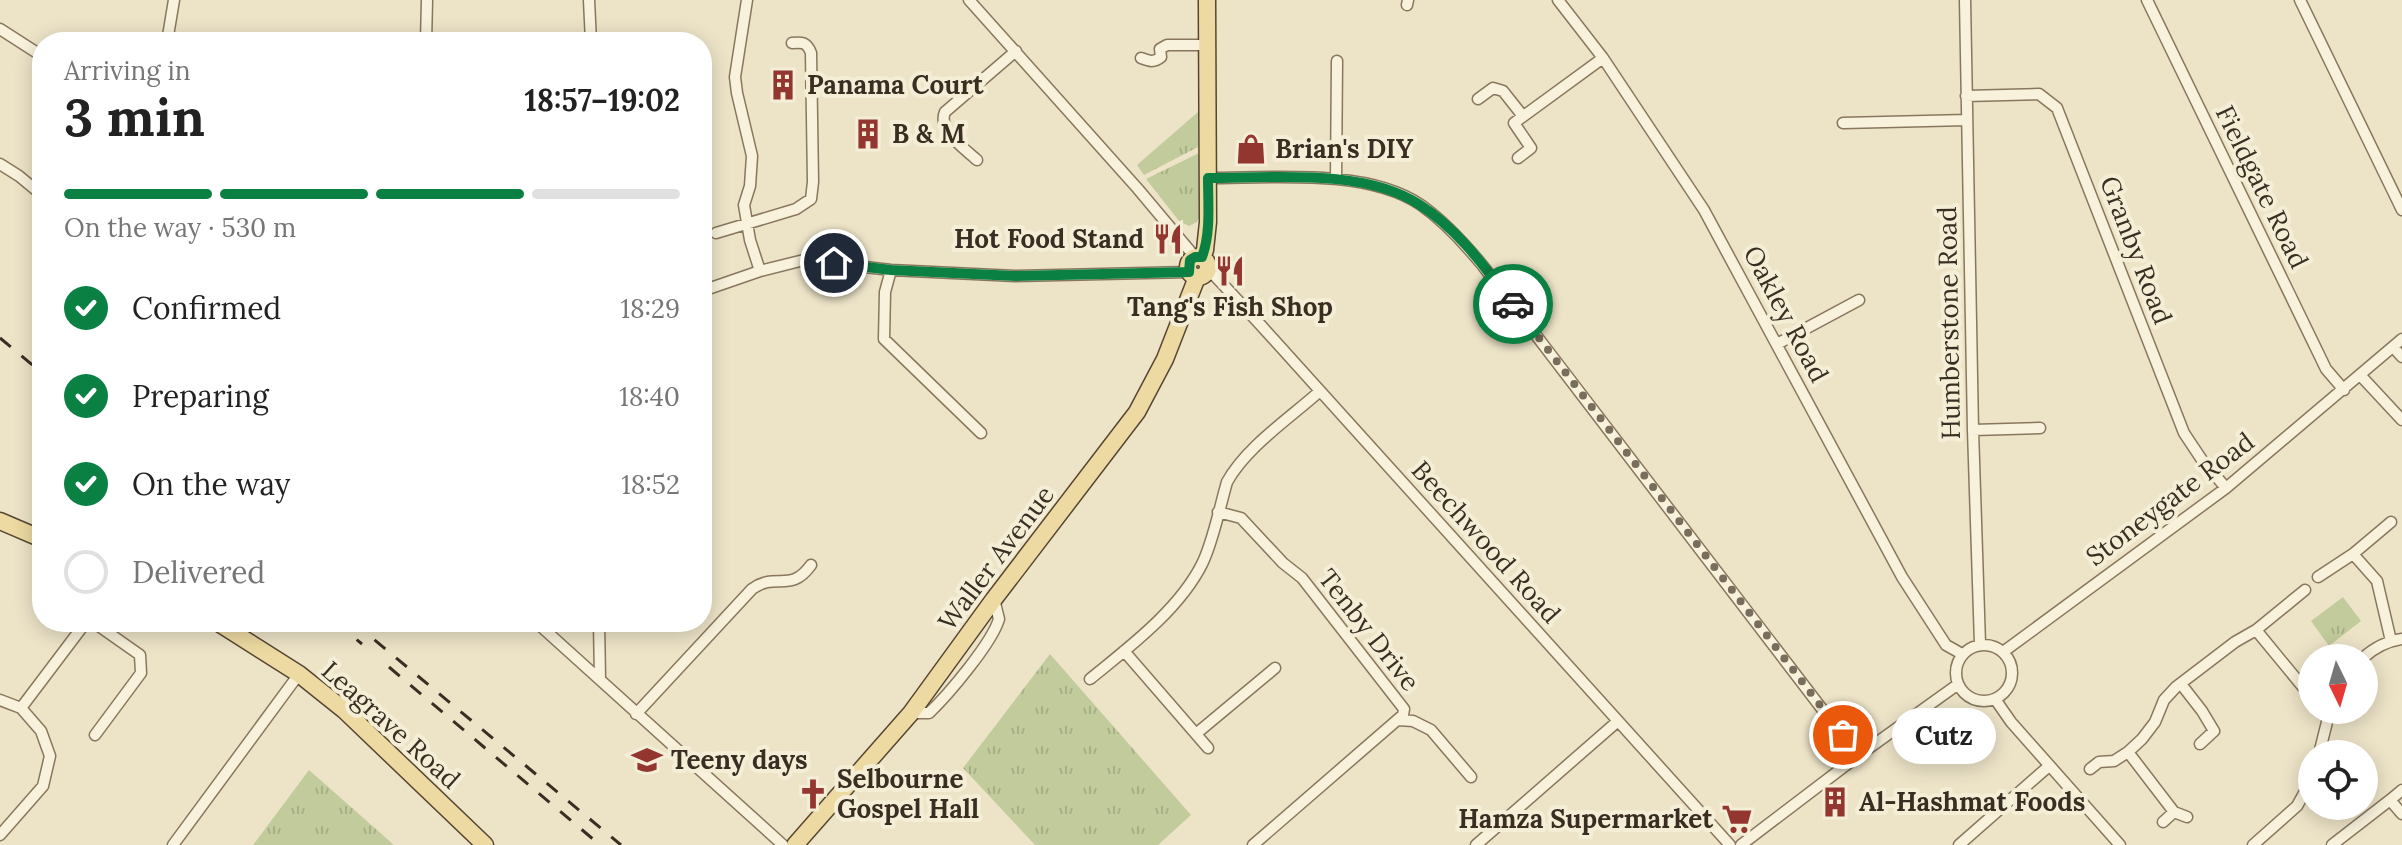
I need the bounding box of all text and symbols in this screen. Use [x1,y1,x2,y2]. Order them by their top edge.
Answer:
text: Arriving in [64,54,191,87]
building icon: Panama Court [766,68,800,102]
place label: Panama Court [807,68,985,101]
text: 18:57–19:02 [525,81,680,119]
text: 3 min [64,84,205,150]
street label: Fieldgate Road [2209,100,2316,274]
building icon: B & M [851,117,885,151]
place label: B & M [892,117,966,150]
shop icon: Brian's DIY [1234,132,1268,166]
place label: Brian's DIY [1275,132,1414,165]
street label: Granby Road [2093,171,2180,328]
street label: Humberstone Road [1930,206,1967,440]
text: On the way · 530 m [64,211,296,244]
place label: Hot Food Stand [954,222,1144,255]
restaurant icon: Hot Food Stand [1151,222,1185,256]
pin [800,229,868,297]
street label: Oakley Road [1737,240,1836,388]
icon: home [812,241,856,285]
restaurant icon: Tang's Fish Shop [1213,254,1247,288]
courier [1473,264,1553,344]
icon: car [1491,282,1535,326]
icon: check [64,286,108,330]
text: Confirmed [132,289,281,327]
place label: Tang's Fish Shop [1127,290,1333,323]
text: 18:29 [620,292,680,325]
icon: check [64,374,108,418]
text: Preparing [132,377,269,415]
text: 18:40 [619,380,680,413]
street label: Stoneygate Road [2079,425,2260,573]
street label: Beechwood Road [1405,454,1568,630]
icon: check [64,462,108,506]
text: On the way [132,465,290,503]
text: 18:52 [621,468,680,501]
street label: Waller Avenue [930,479,1061,637]
text: Delivered [132,553,265,591]
street label: Tenby Drive [1312,562,1427,697]
north arrow [2298,644,2378,724]
map controls [2298,644,2378,820]
street label: Leagrave Road [315,654,468,796]
pin [1809,701,1877,769]
callout: Cutz [1891,707,1995,763]
icon: bag [1821,713,1865,757]
text: Cutz [1915,719,1973,752]
button: locate [2298,740,2378,820]
school or university icon: Teeny days [630,743,664,777]
place label: Teeny days [671,743,808,776]
place label: Selbourne Gospel Hall [837,762,979,825]
church icon: Selbourne Gospel Hall [796,777,830,811]
building icon: Al-Hashmat Foods [1818,785,1852,819]
place label: Al-Hashmat Foods [1859,785,2085,818]
place label: Hamza Supermarket [1458,802,1714,835]
supermarket icon: Hamza Supermarket [1720,802,1754,836]

